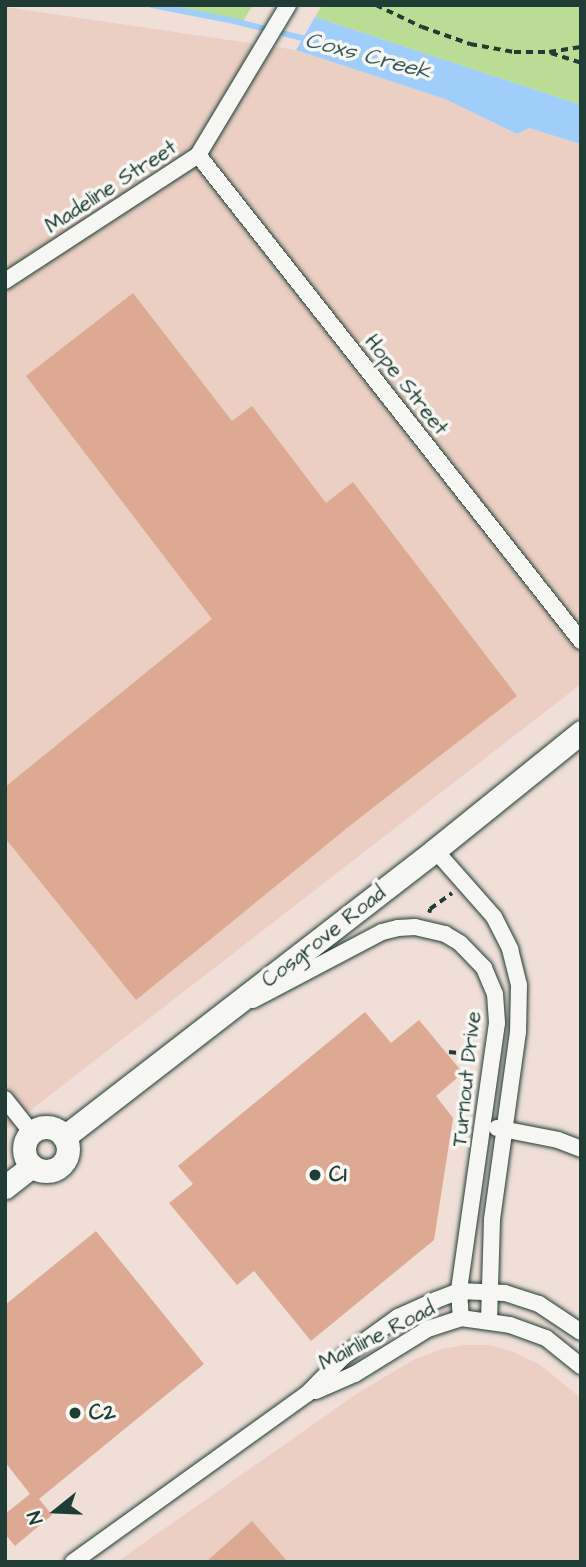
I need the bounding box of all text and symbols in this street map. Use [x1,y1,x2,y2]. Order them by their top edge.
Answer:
water label: Coxs Creek [302,26,434,86]
street label: Madeline Street [41,135,181,239]
street label: Hope Street [359,330,453,440]
street label: Cosgrove Road [257,881,391,993]
street label: Turnout Drive [447,1010,487,1148]
place label: C1 [329,1162,347,1188]
marker: C1 [307,1167,323,1183]
street label: Mainline Road [315,1296,439,1376]
place label: C2 [89,1400,116,1426]
marker: C2 [67,1405,83,1421]
north arrow [21,1476,91,1546]
text: N [21,1508,50,1527]

